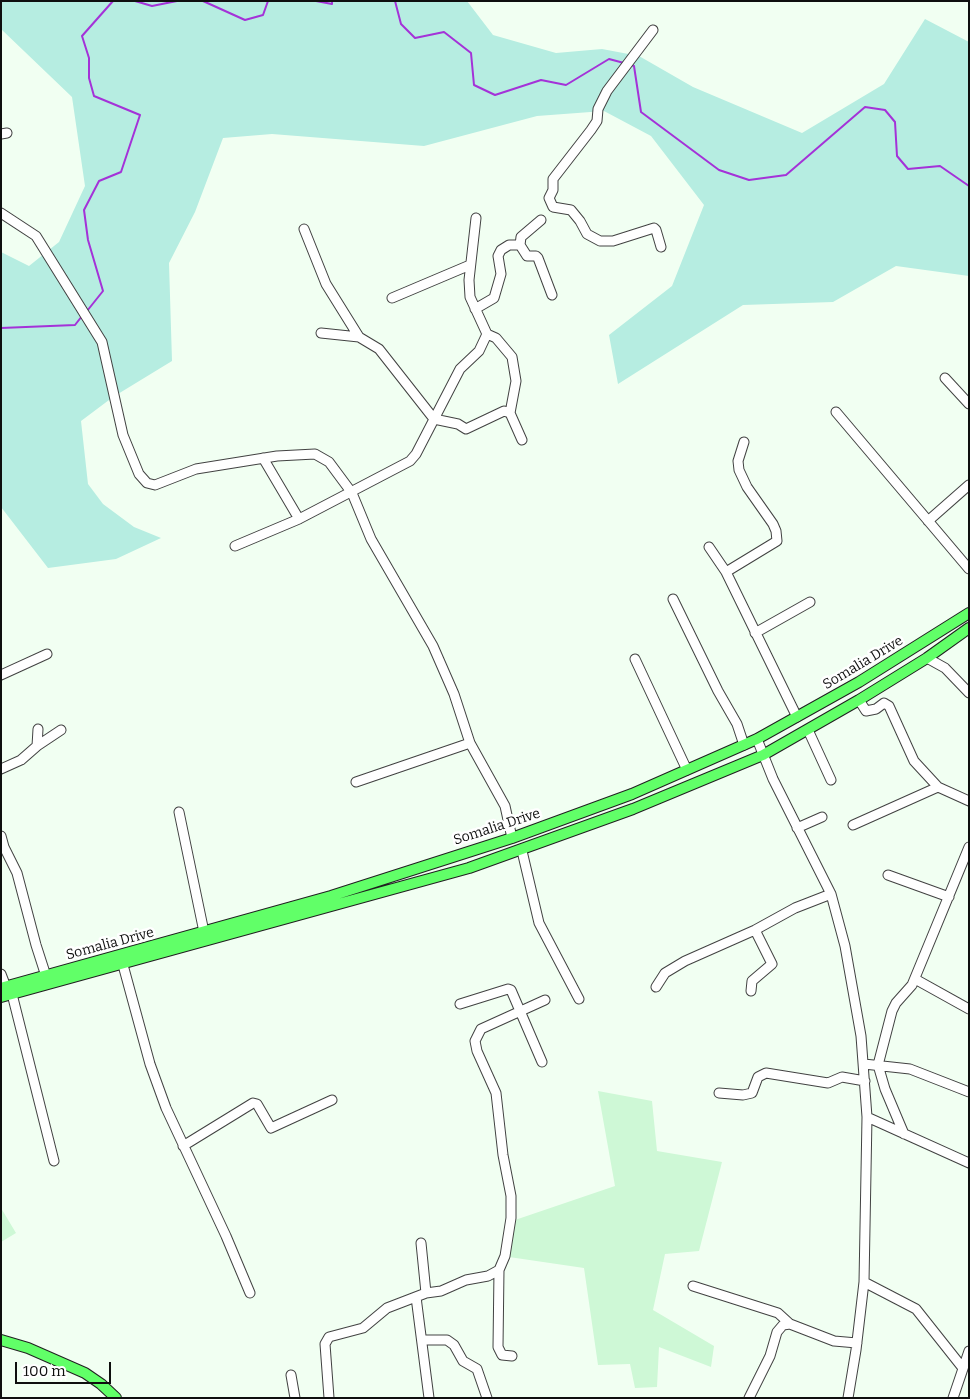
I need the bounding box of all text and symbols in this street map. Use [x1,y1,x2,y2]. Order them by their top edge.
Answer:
street label: Somalia Drive [820,633,906,693]
street label: Somalia Drive [451,805,543,849]
street label: Somalia Drive [64,924,156,964]
scale bar [18,1352,114,1384]
text: 100 m [23,1362,66,1380]

